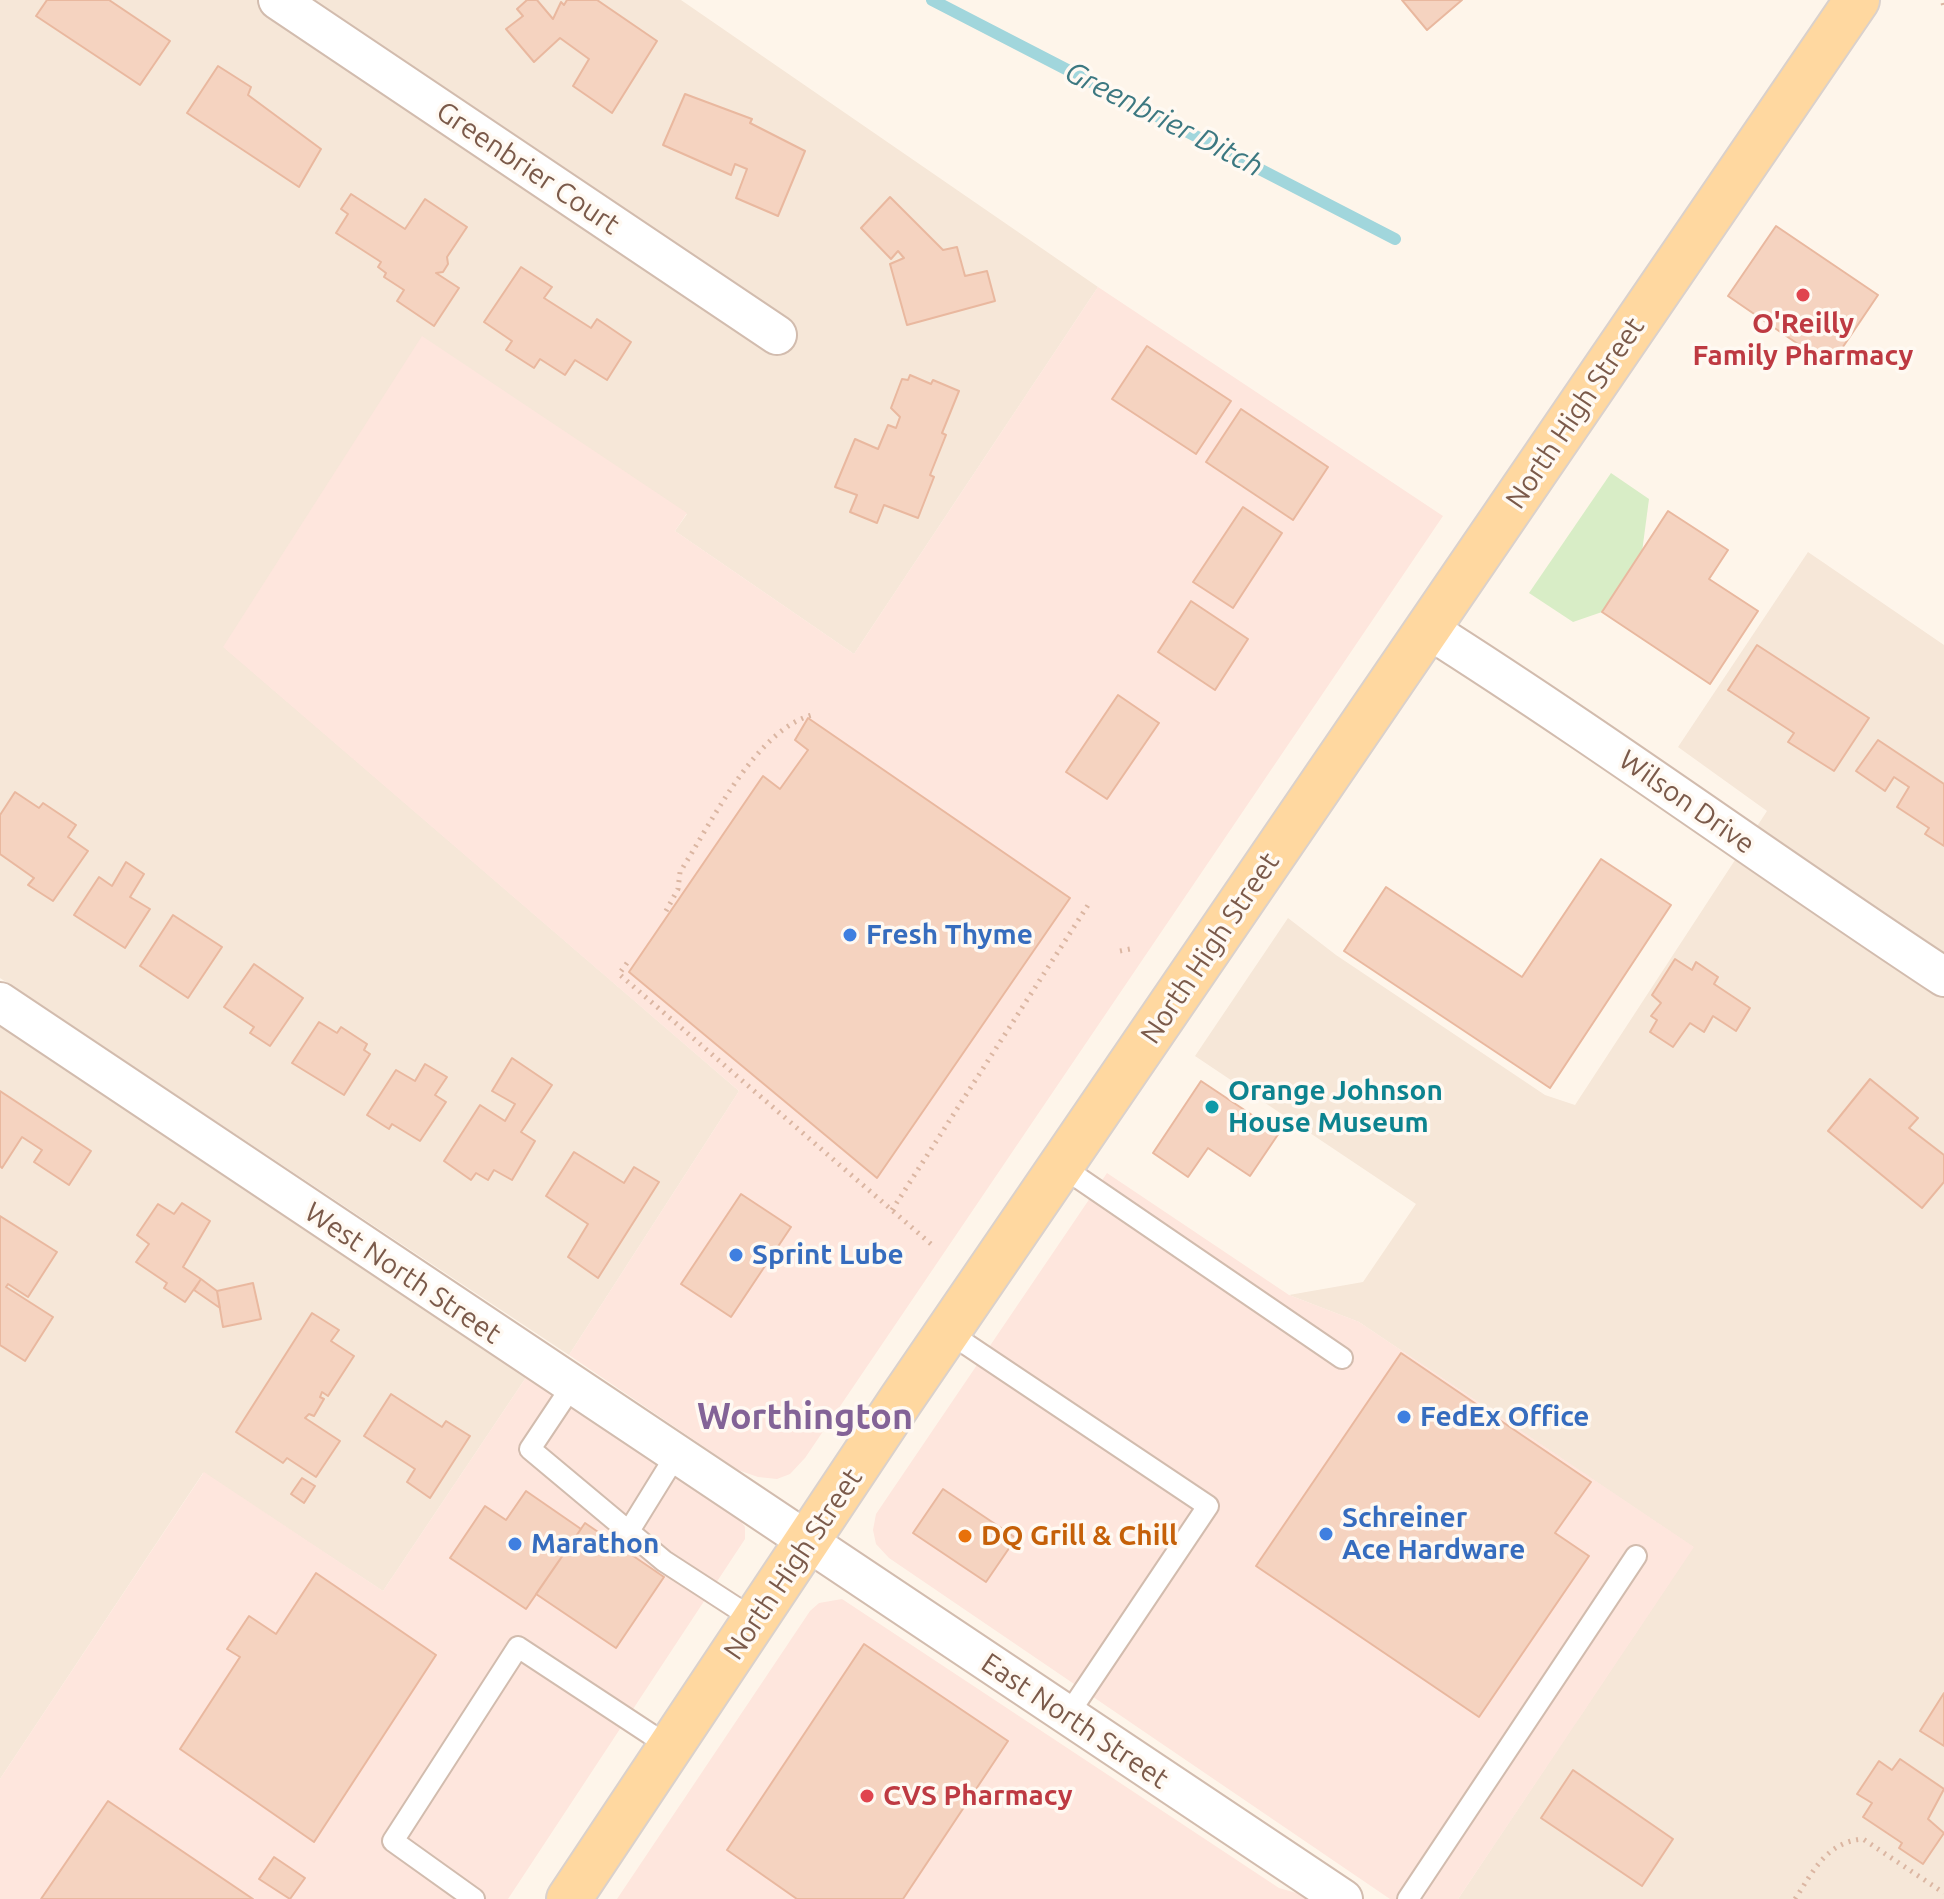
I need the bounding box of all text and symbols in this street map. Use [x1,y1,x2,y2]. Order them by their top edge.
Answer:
water label: Greenbrier Ditch [1059,54,1269,184]
street label: Greenbrier Court [430,94,626,242]
marker: O'Reilly Family Pharmacy [1794,286,1812,304]
place label: O'Reilly Family Pharmacy [1693,307,1913,373]
street label: North High Street [1499,311,1651,515]
street label: Wilson Drive [1613,743,1761,861]
street label: North High Street [1134,846,1286,1050]
place label: Fresh Thyme [866,918,1033,952]
marker: Fresh Thyme [841,926,859,944]
place label: Orange Johnson House Museum [1228,1074,1443,1140]
marker: Orange Johnson House Museum [1203,1098,1221,1116]
street label: West North Street [299,1195,507,1351]
place label: Sprint Lube [752,1238,904,1272]
marker: Sprint Lube [727,1246,745,1264]
district label: Worthington [697,1395,913,1439]
place label: FedEx Office [1420,1400,1589,1434]
marker: FedEx Office [1395,1408,1413,1426]
street label: North High Street [717,1462,869,1666]
place label: Schreiner Ace Hardware [1342,1501,1525,1567]
place label: DQ Grill & Chill [981,1519,1177,1553]
marker: Schreiner Ace Hardware [1317,1525,1335,1543]
place label: Marathon [531,1527,659,1561]
marker: DQ Grill & Chill [956,1527,974,1545]
marker: Marathon [506,1535,524,1553]
street label: East North Street [975,1646,1175,1796]
place label: CVS Pharmacy [883,1779,1073,1813]
marker: CVS Pharmacy [858,1787,876,1805]

